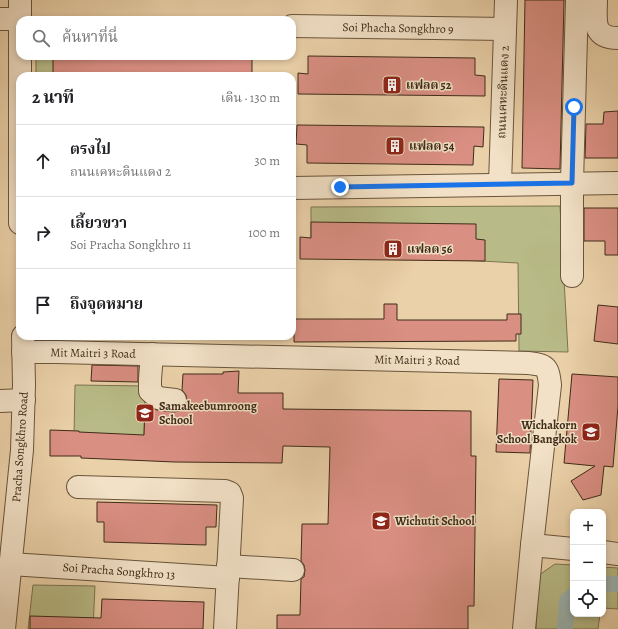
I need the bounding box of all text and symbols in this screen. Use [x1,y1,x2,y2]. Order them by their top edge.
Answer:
search box [16,16,296,60]
street label: Soi Phacha Songkhro 9 [342,19,454,37]
icon: search [30,27,52,49]
text: ค้นหาที่นี่ [62,27,118,47]
street label: ถนนเคหะดินแดง 2 [493,45,513,139]
building icon: แฟลต 52 [381,74,403,96]
place label: แฟลต 52 [406,77,452,93]
text: 2 นาที [32,86,74,109]
text: เดิน · 130 m [221,89,280,106]
route start [565,98,583,116]
building icon: แฟลต 54 [384,135,406,157]
place label: แฟลต 54 [409,138,455,154]
text: ตรงไป [70,139,111,159]
icon: ahead [32,150,54,172]
text: 30 m [254,152,280,169]
text: ถนนเคหะดินแดง 2 [70,163,171,180]
route end [331,178,349,196]
text: เลี้ยวขวา [70,213,127,233]
icon: right [32,222,54,244]
text: 100 m [248,224,280,241]
text: Soi Pracha Songkhro 11 [70,236,191,253]
building icon: แฟลต 56 [382,238,404,260]
place label: แฟลต 56 [407,241,453,257]
icon: arrive [32,294,54,316]
text: ถึงจุดหมาย [70,294,143,314]
street label: Mit Maitri 3 Road [50,344,136,362]
street label: Mit Maitri 3 Road [374,351,460,369]
street label: Pracha Songkhro Road [8,391,32,503]
place label: Samakeebumroong School [159,398,258,428]
school or university icon: Samakeebumroong School [134,402,156,424]
place label: Wichakorn School Bangkok [497,417,578,447]
school or university icon: Wichakorn School Bangkok [580,421,602,443]
map controls [570,509,606,617]
button: + [570,509,606,545]
school or university icon: Wichutit School [370,510,392,532]
place label: Wichutit School [394,513,476,529]
button: − [570,545,606,581]
street label: Soi Pracha Songkhro 13 [62,559,176,583]
button: locate [570,581,606,617]

